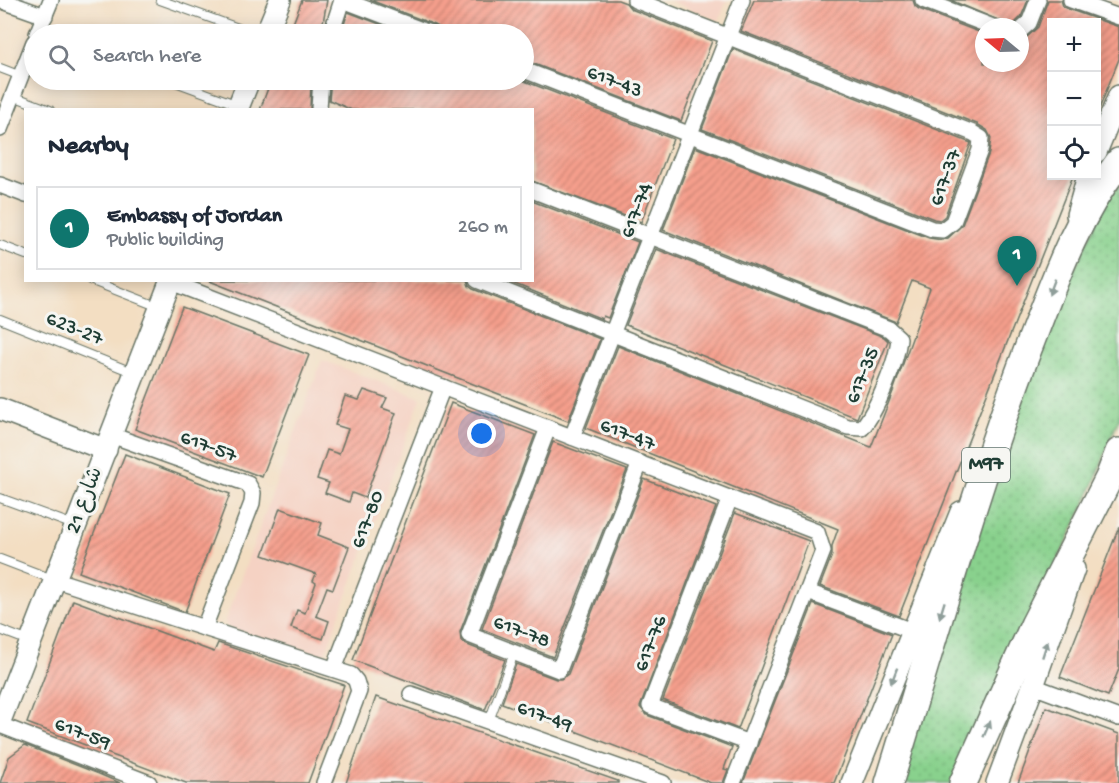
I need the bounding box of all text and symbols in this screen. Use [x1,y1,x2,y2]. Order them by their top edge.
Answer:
north arrow [975,18,1029,72]
map controls [1047,18,1101,180]
button: + [1047,18,1101,72]
search box [24,24,534,90]
icon: search [45,41,78,74]
text: Search here [93,44,201,70]
street label: 617-43 [583,61,645,105]
button: − [1047,72,1101,126]
button: locate [1047,126,1101,180]
text: Nearby [48,132,129,163]
street label: 617-37 [925,145,969,210]
street label: 617-74 [616,180,660,242]
text: Embassy of Jordan [107,204,282,230]
text: 1 [65,217,74,240]
text: 260 m [458,217,508,240]
text: Public building [107,230,224,253]
pin: 1 [998,236,1036,286]
one-way arrow [1047,278,1057,296]
street label: 623-27 [42,307,107,353]
street label: 617-35 [841,344,887,408]
street label: 617-47 [596,414,659,458]
your location [467,419,496,448]
street label: 617-57 [176,426,241,470]
road number: M97 [962,448,1010,482]
street label: شارع 21 [62,464,110,538]
street label: 617-80 [347,487,391,553]
one-way arrow [937,601,946,619]
street label: 617-78 [489,611,553,655]
street label: 617-76 [630,612,674,676]
one-way arrow [1041,640,1051,658]
one-way arrow [889,668,899,686]
street label: 617-49 [513,696,576,740]
street label: 617-59 [50,713,114,757]
one-way arrow [982,721,991,738]

